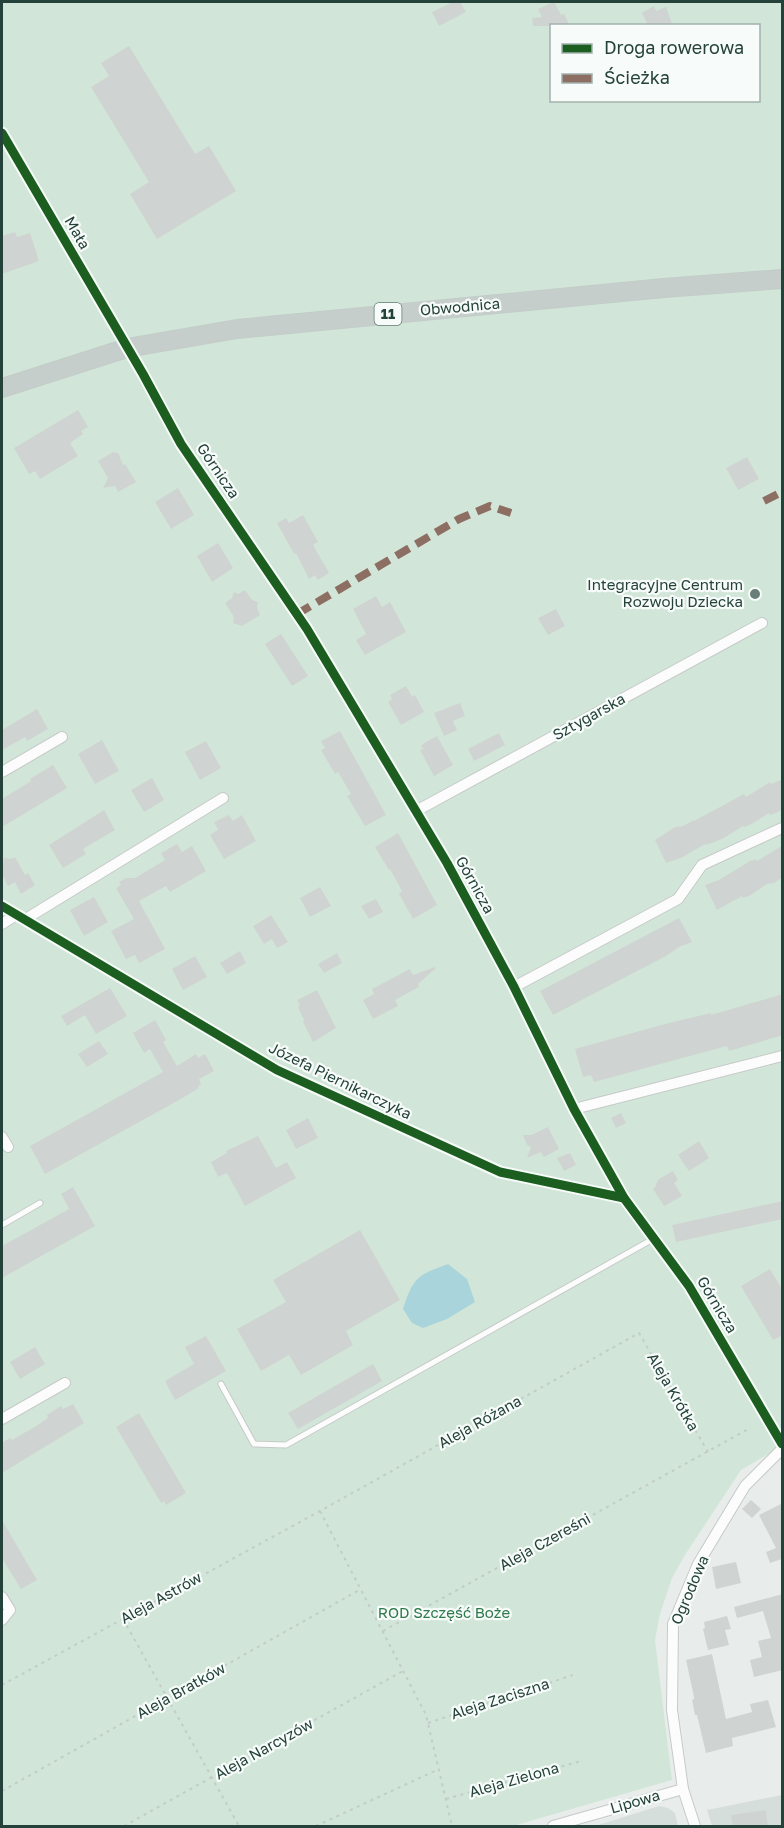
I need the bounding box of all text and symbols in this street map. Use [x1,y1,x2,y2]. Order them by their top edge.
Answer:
legend [550,24,760,102]
text: Droga rowerowa [604,36,744,58]
text: Ścieżka [604,66,670,88]
street label: Mała [61,213,94,252]
street label: Obwodnica [419,294,501,318]
road number: 11 [374,303,402,325]
street label: Górnicza [194,439,244,502]
place label: Integracyjne Centrum Rozwoju Dziecka [587,575,743,610]
marker: Integracyjne Centrum Rozwoju Dziecka [748,587,762,601]
street label: Sztygarska [549,689,628,743]
street label: Górnicza [453,853,499,916]
street label: Józefa Piernikarczyka [266,1038,415,1122]
street label: Górnicza [694,1273,742,1336]
street label: Aleja Krótka [644,1349,703,1434]
street label: Aleja Różana [435,1391,524,1451]
street label: Aleja Czereśni [496,1509,593,1574]
street label: Ogrodowa [666,1552,712,1627]
street label: Aleja Astrów [117,1567,204,1627]
park label: ROD Szczęść Boże [378,1603,511,1621]
street label: Aleja Bratków [133,1658,228,1722]
street label: Aleja Zaciszna [448,1674,551,1722]
street label: Aleja Narcyzów [211,1714,316,1783]
street label: Aleja Zielona [467,1758,561,1800]
street label: Lipowa [608,1785,662,1817]

